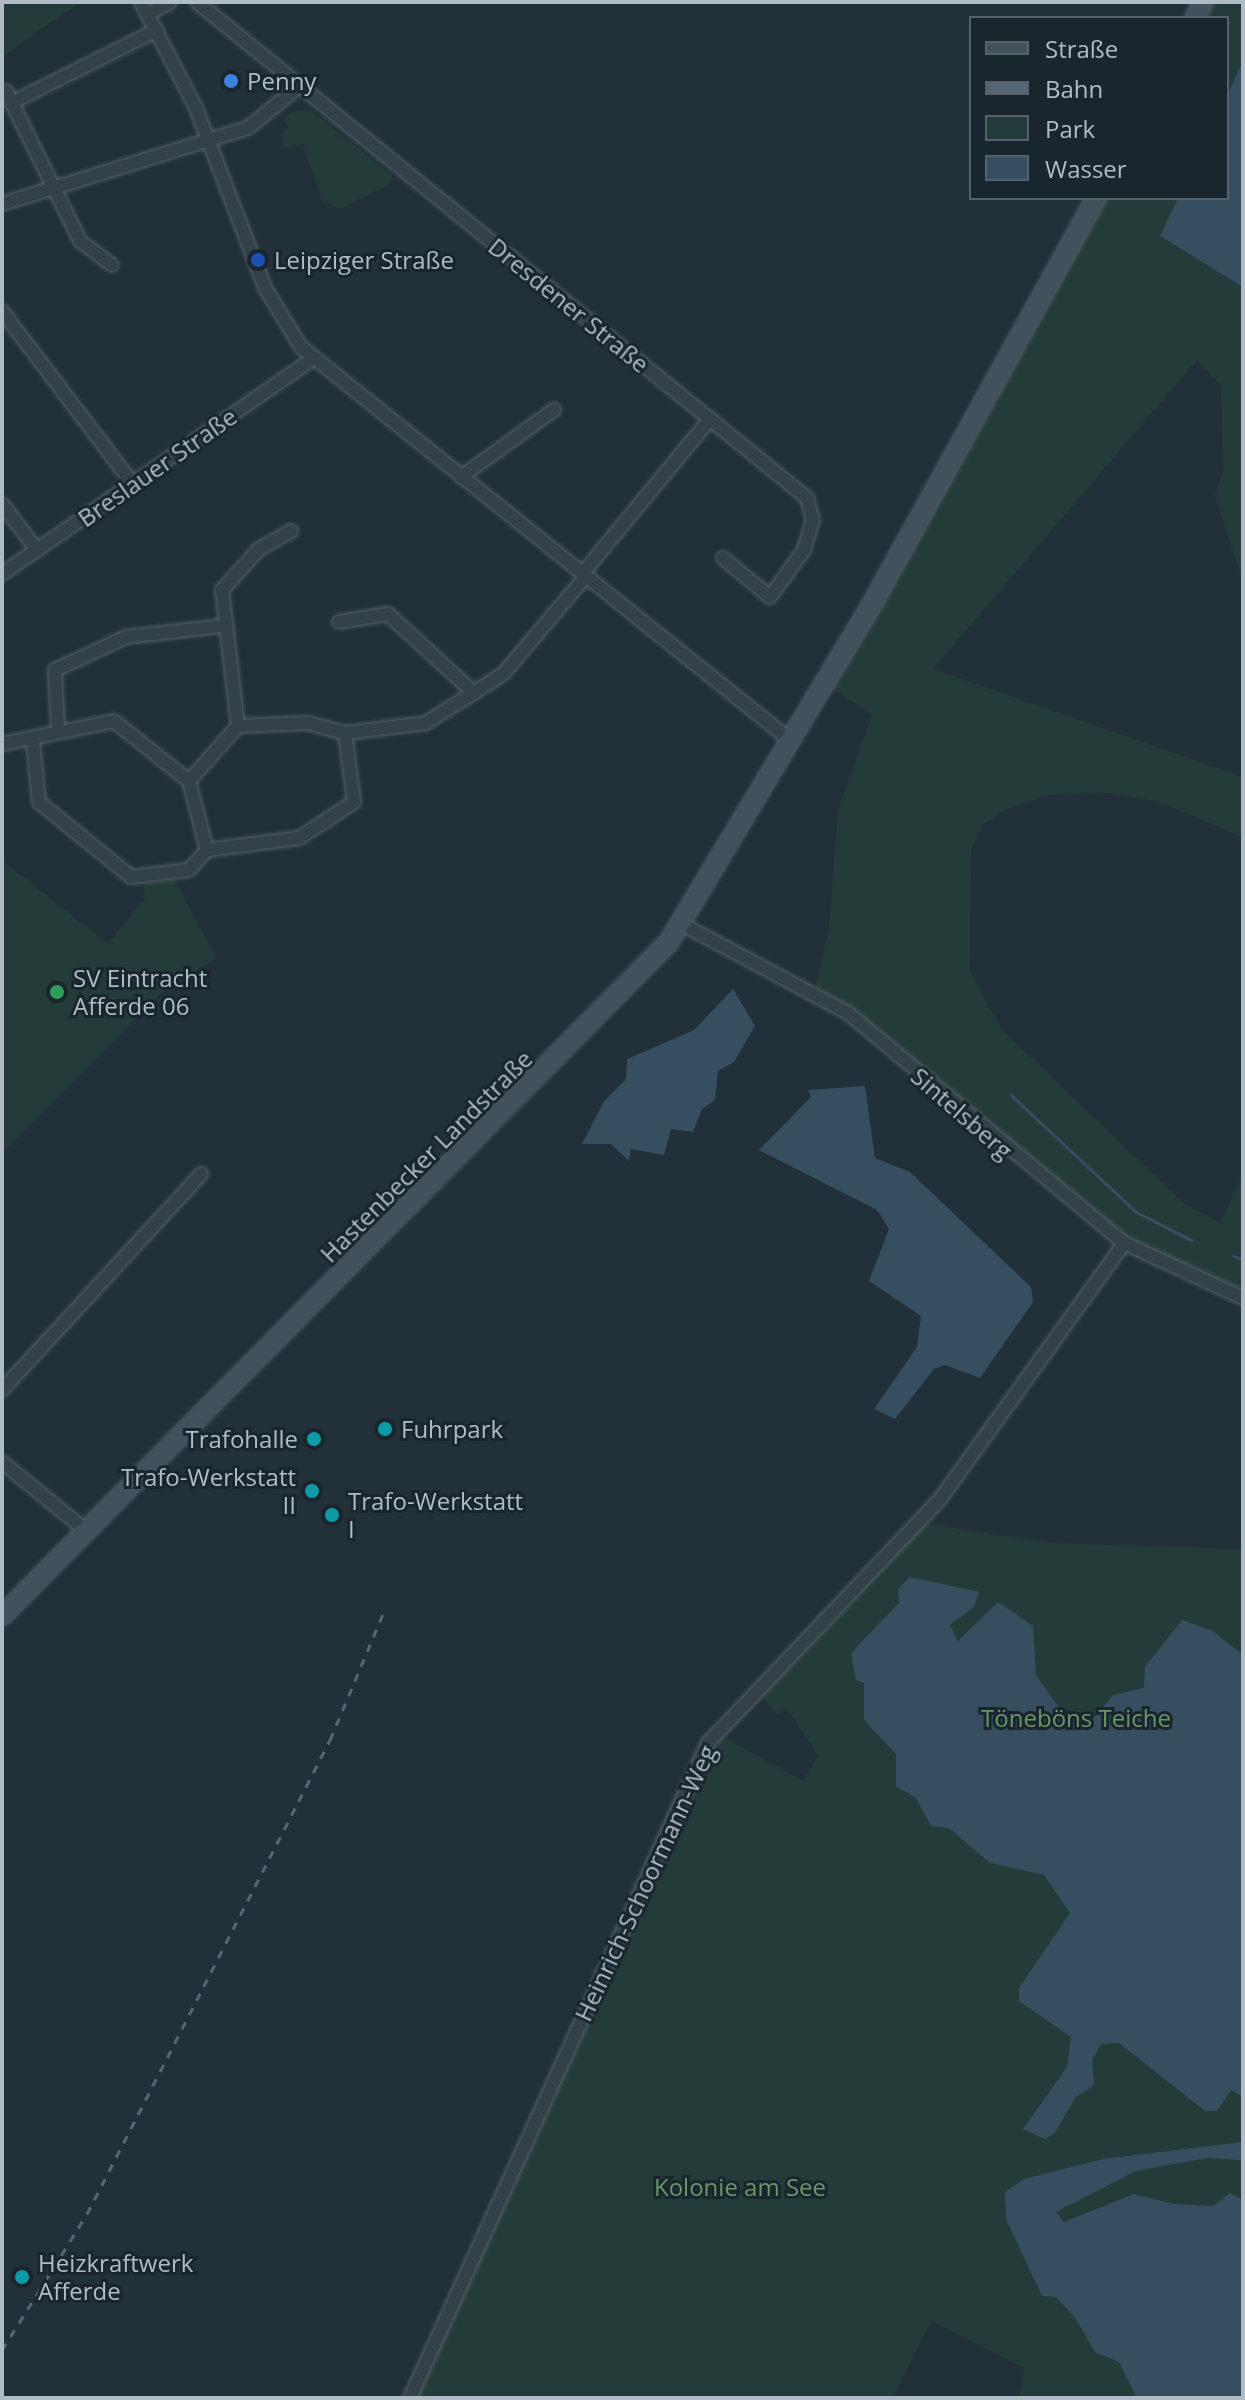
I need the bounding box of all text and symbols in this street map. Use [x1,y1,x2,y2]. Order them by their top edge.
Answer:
legend [969,16,1229,200]
text: Straße [1045,32,1118,65]
place label: Penny [247,67,316,95]
marker: Penny [222,72,240,90]
text: Bahn [1045,72,1103,105]
text: Park [1045,112,1095,145]
text: Wasser [1045,152,1127,185]
street label: Dresdener Straße [483,232,655,378]
place label: Leipziger Straße [274,246,454,274]
marker: Leipziger Straße [249,251,267,269]
street label: Breslauer Straße [72,402,242,532]
place label: SV Eintracht Afferde 06 [73,964,207,1020]
marker: SV Eintracht Afferde 06 [48,983,66,1001]
street label: Hastenbecker Landstraße [314,1044,538,1268]
street label: Sintelsberg [906,1061,1018,1165]
place label: Fuhrpark [401,1415,503,1443]
marker: Fuhrpark [376,1420,394,1438]
place label: Trafohalle [185,1425,298,1453]
marker: Trafohalle [305,1430,323,1448]
place label: Trafo-Werkstatt II [121,1463,296,1519]
marker: Trafo-Werkstatt II [303,1482,321,1500]
place label: Trafo-Werkstatt I [348,1487,523,1543]
marker: Trafo-Werkstatt I [323,1506,341,1524]
park label: Töneböns Teiche [981,1704,1171,1732]
street label: Heinrich-Schoormann-Weg [568,1740,722,2026]
park label: Kolonie am See [654,2173,826,2201]
place label: Heizkraftwerk Afferde [38,2249,193,2305]
marker: Heizkraftwerk Afferde [13,2268,31,2286]

